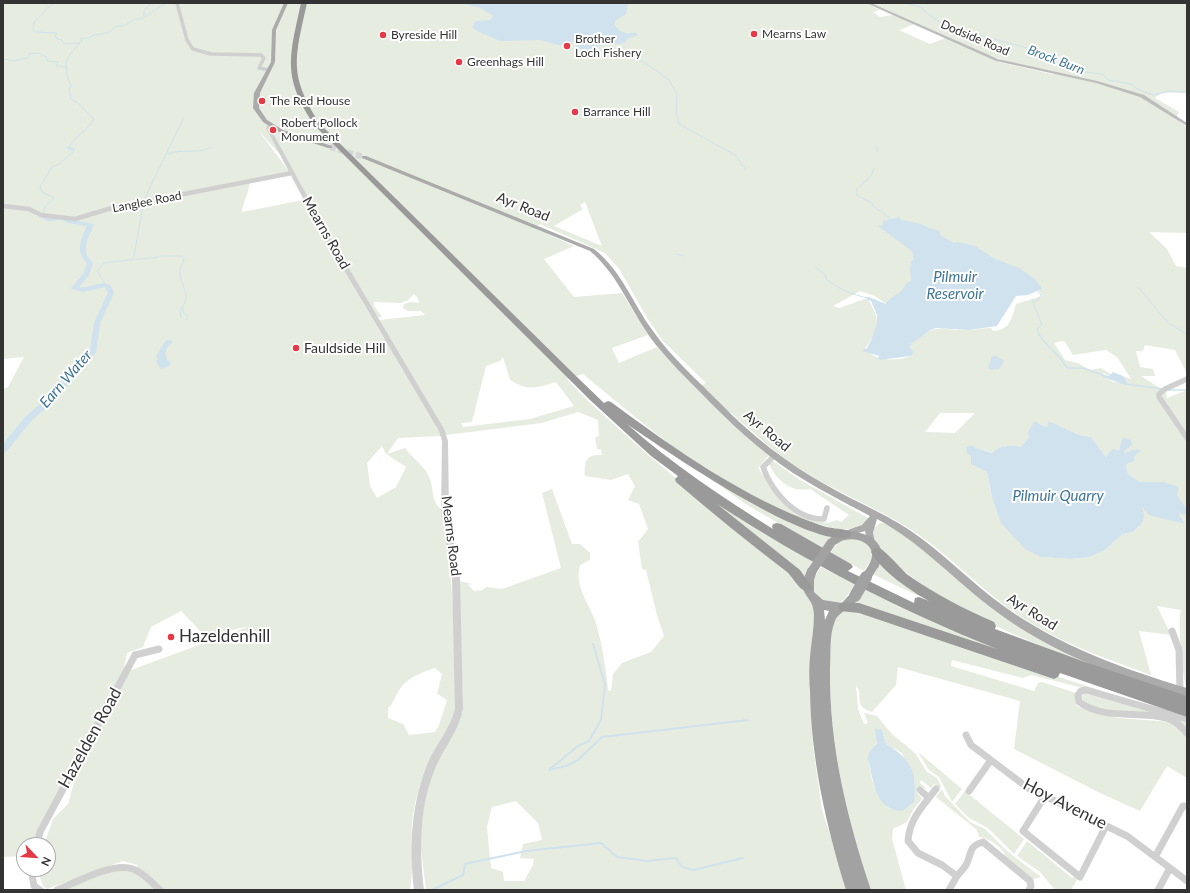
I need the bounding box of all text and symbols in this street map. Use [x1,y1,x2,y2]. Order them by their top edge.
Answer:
street label: Dodside Road [938,17,1012,59]
place label: Mearns Law [762,27,826,41]
place label: Byreside Hill [391,28,457,42]
marker: Mearns Law [749,29,759,39]
marker: Byreside Hill [378,30,388,40]
place label: Brother Loch Fishery [575,32,641,60]
marker: Brother Loch Fishery [562,41,572,51]
water label: Brock Burn [1025,42,1087,78]
place label: Greenhags Hill [467,55,544,69]
marker: Greenhags Hill [454,57,464,67]
place label: The Red House [270,94,350,108]
marker: The Red House [257,96,267,106]
place label: Barrance Hill [583,105,651,119]
marker: Barrance Hill [570,107,580,117]
place label: Robert Pollock Monument [281,116,358,144]
marker: Robert Pollock Monument [268,125,278,135]
street label: Langlee Road [111,188,183,216]
street label: Ayr Road [494,189,552,225]
street label: Mearns Road [299,194,353,272]
water label: Pilmuir Reservoir [926,268,984,303]
place label: Fauldside Hill [304,340,386,356]
marker: Fauldside Hill [291,343,301,353]
water label: Earn Water [36,346,96,412]
street label: Ayr Road [740,407,794,455]
water label: Pilmuir Quarry [1012,487,1104,505]
street label: Mearns Road [438,495,464,577]
street label: Ayr Road [1004,590,1060,634]
place label: Hazeldenhill [179,627,270,647]
marker: Hazeldenhill [166,632,176,642]
street label: Hazelden Road [54,684,126,792]
street label: Hoy Avenue [1020,774,1110,834]
north arrow [16,837,56,877]
text: N [39,855,54,868]

